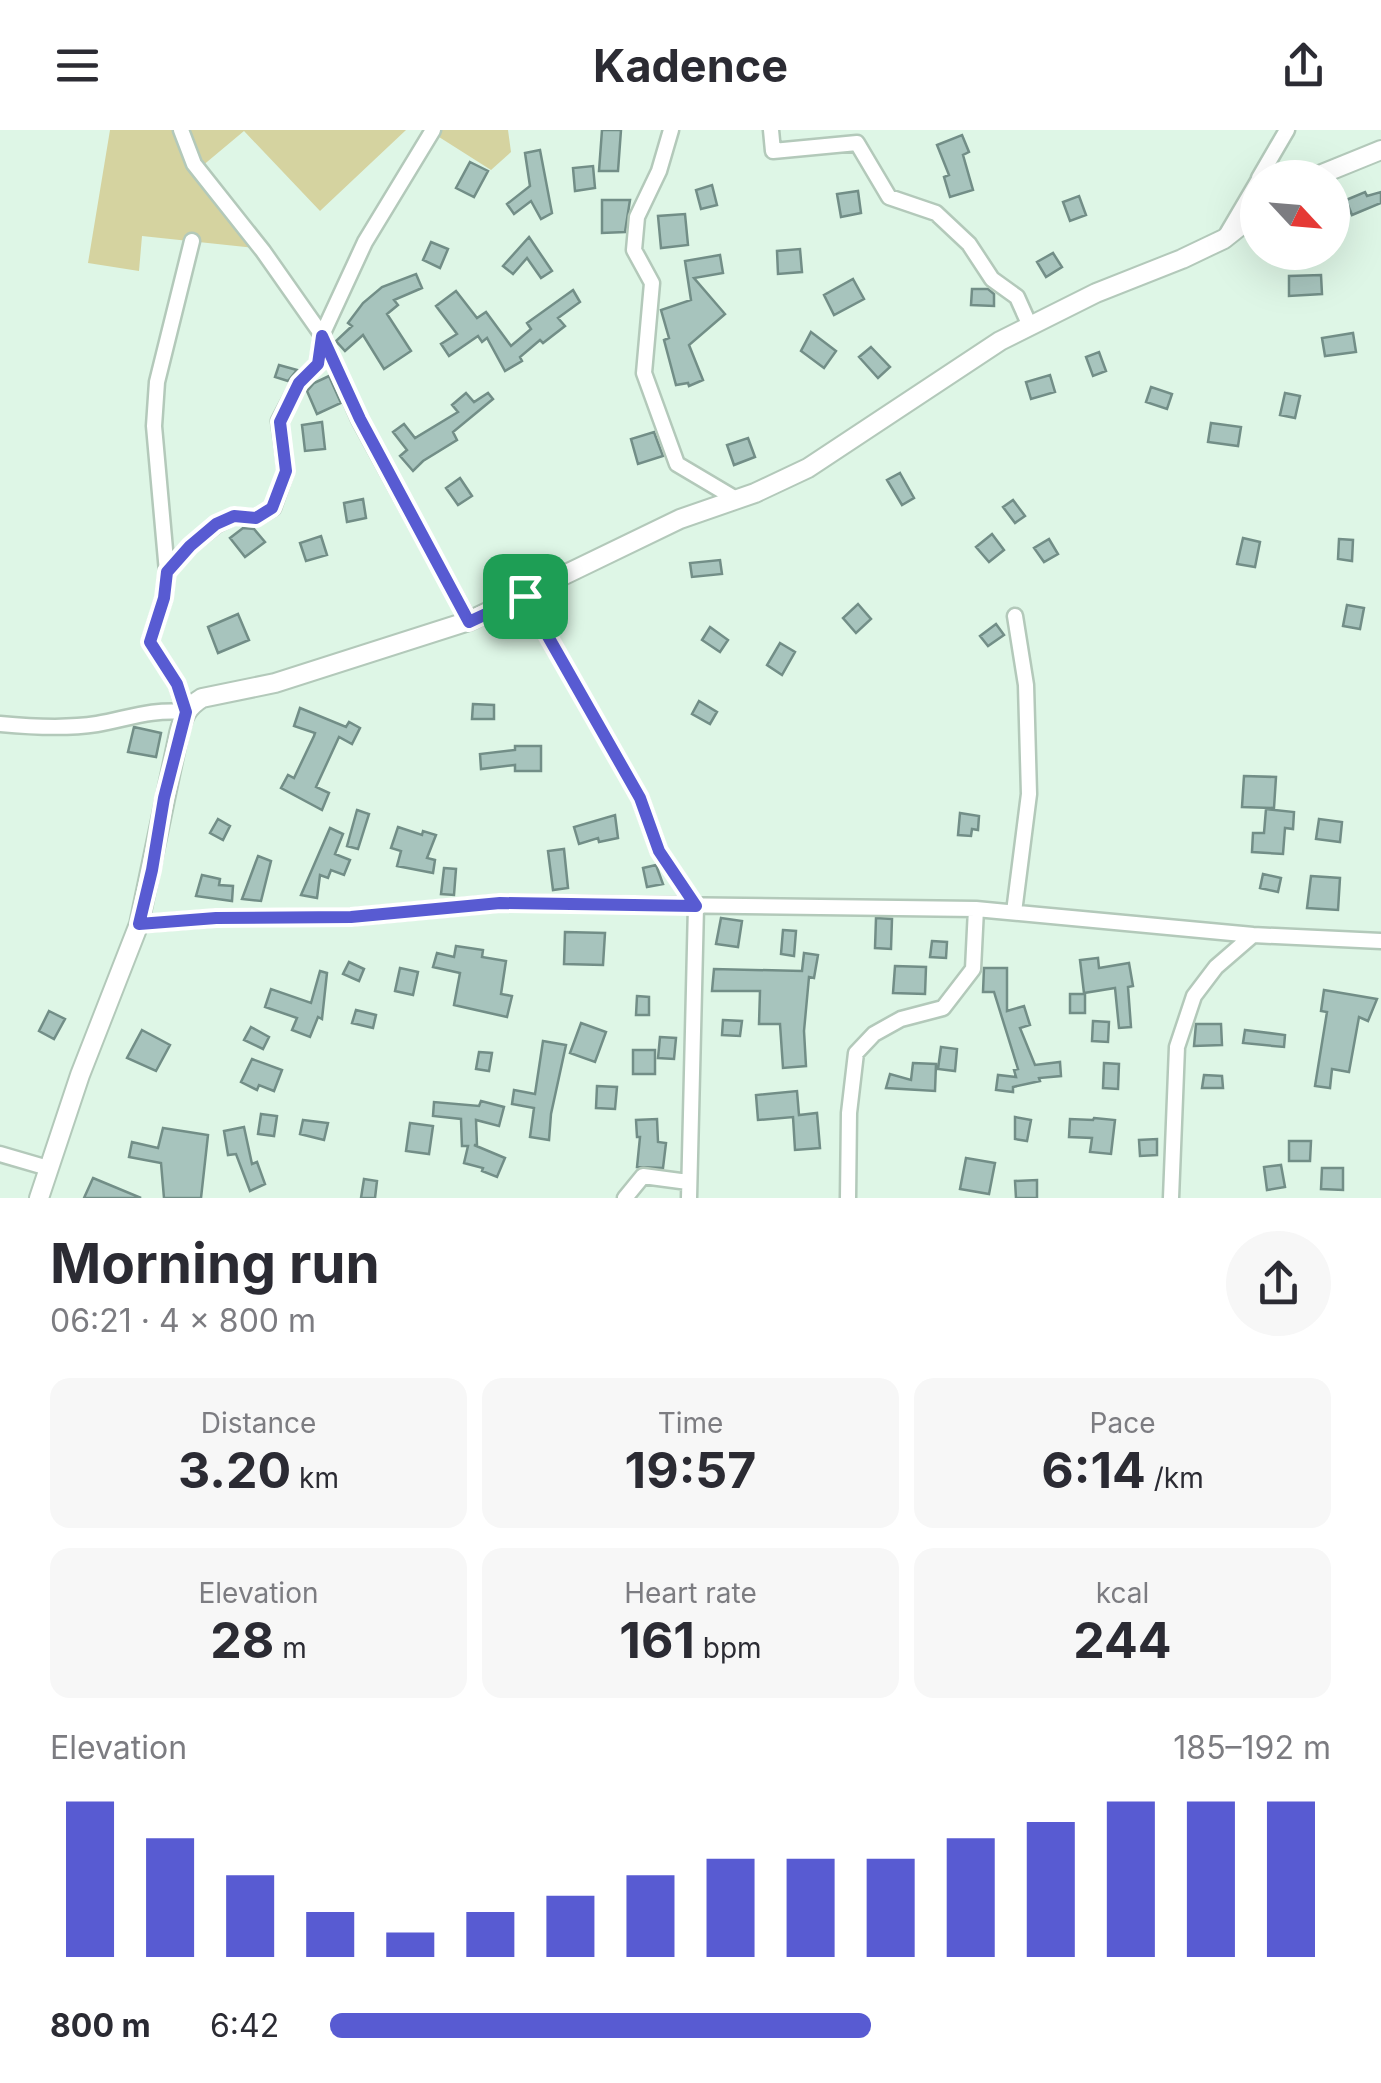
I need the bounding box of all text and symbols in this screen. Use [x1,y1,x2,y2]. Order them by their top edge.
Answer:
icon: menu [50,38,105,93]
text: Kadence [593,38,788,93]
icon: share [1276,38,1331,93]
north arrow [1240,160,1350,270]
map controls [1240,160,1350,270]
pin [483,554,568,639]
icon: arrive [498,569,553,624]
text: Morning run [50,1230,380,1296]
button: share [1226,1231,1331,1336]
text: 06:21 · 4 × 800 m [50,1301,316,1340]
text: Distance [201,1406,316,1440]
text: Time [658,1406,723,1440]
text: Pace [1090,1406,1155,1440]
text: 3.20 [178,1440,291,1500]
text: 19:57 [625,1440,756,1500]
text: 6:14 [1041,1440,1146,1500]
text: km [291,1461,339,1495]
text: /km [1146,1461,1204,1495]
text: Elevation [199,1576,318,1610]
text: Heart rate [624,1576,757,1610]
text: kcal [1096,1576,1149,1610]
text: 28 [210,1610,274,1670]
text: 161 [619,1610,695,1670]
text: 244 [1073,1610,1172,1670]
text: m [274,1631,307,1665]
text: bpm [695,1631,762,1665]
text: Elevation [50,1728,187,1767]
text: 185–192 m [1173,1728,1331,1767]
text: 800 m [50,2006,151,2045]
text: 6:42 [210,2006,279,2045]

